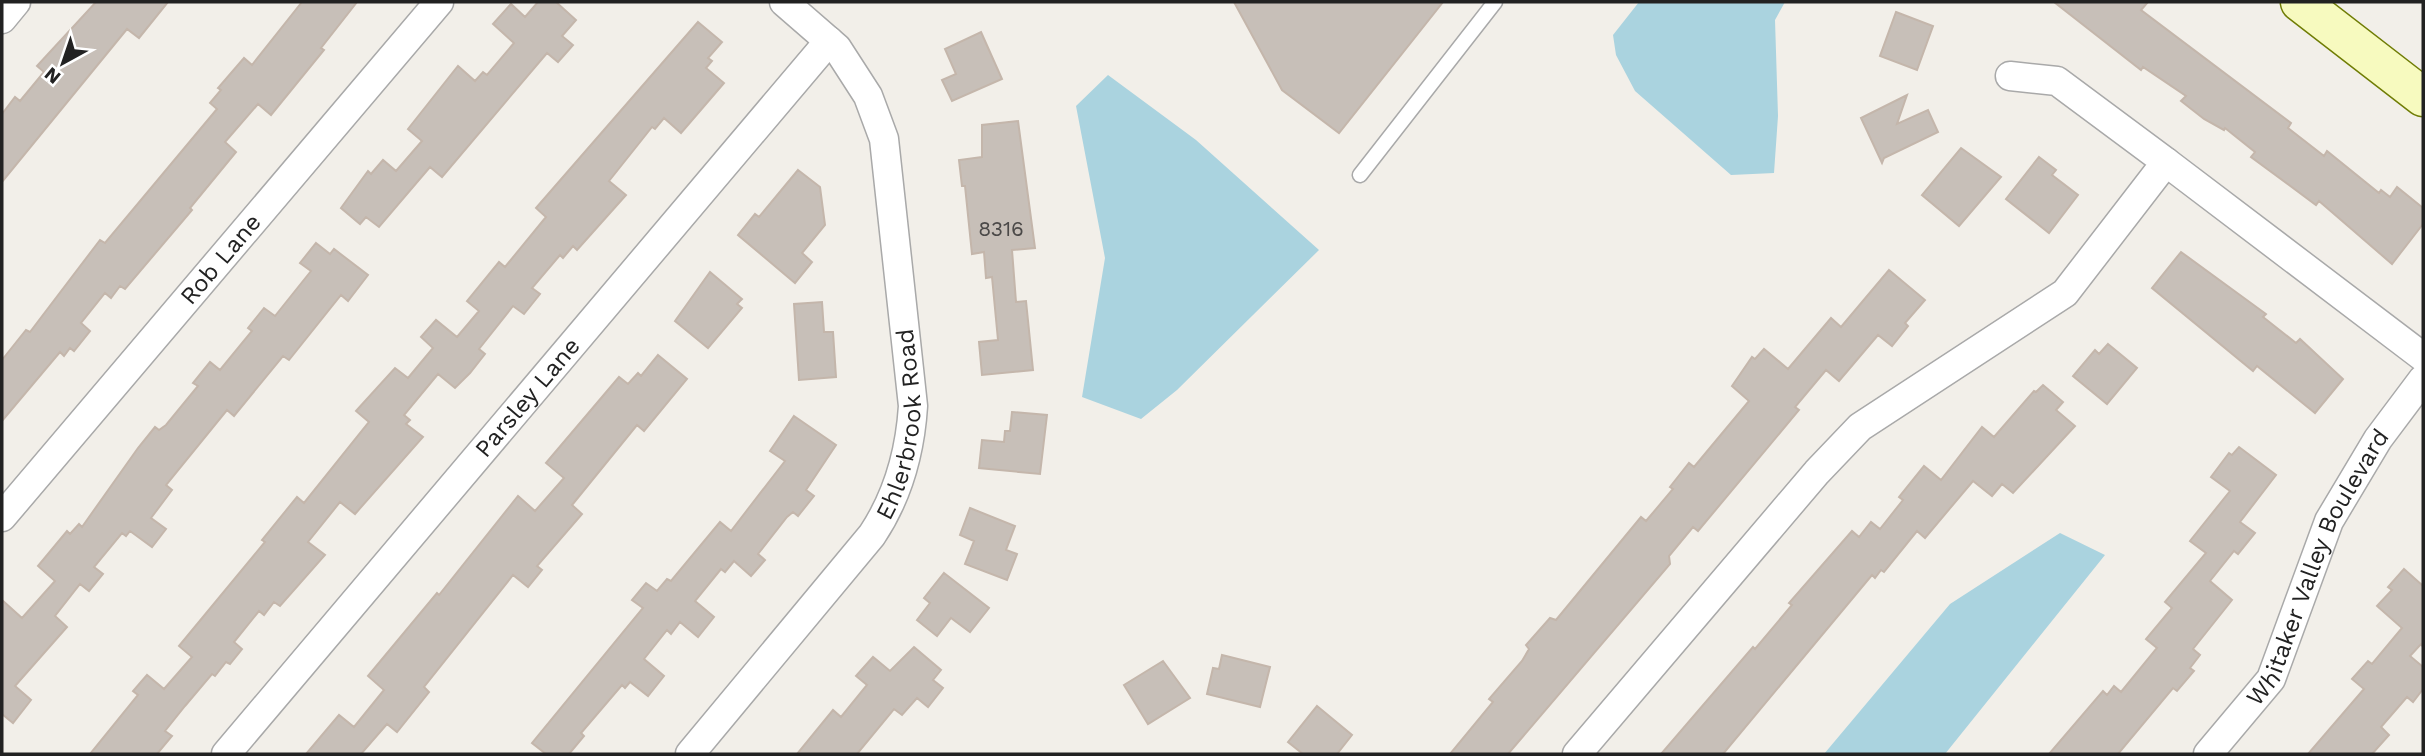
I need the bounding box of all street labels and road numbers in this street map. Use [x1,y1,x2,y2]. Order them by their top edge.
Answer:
street label: Rob Lane [174,208,267,310]
street label: Ehlerbrook Road [870,327,927,524]
street label: Parsley Lane [469,332,586,463]
street label: Whitaker Valley Boulevard [2241,423,2395,711]

